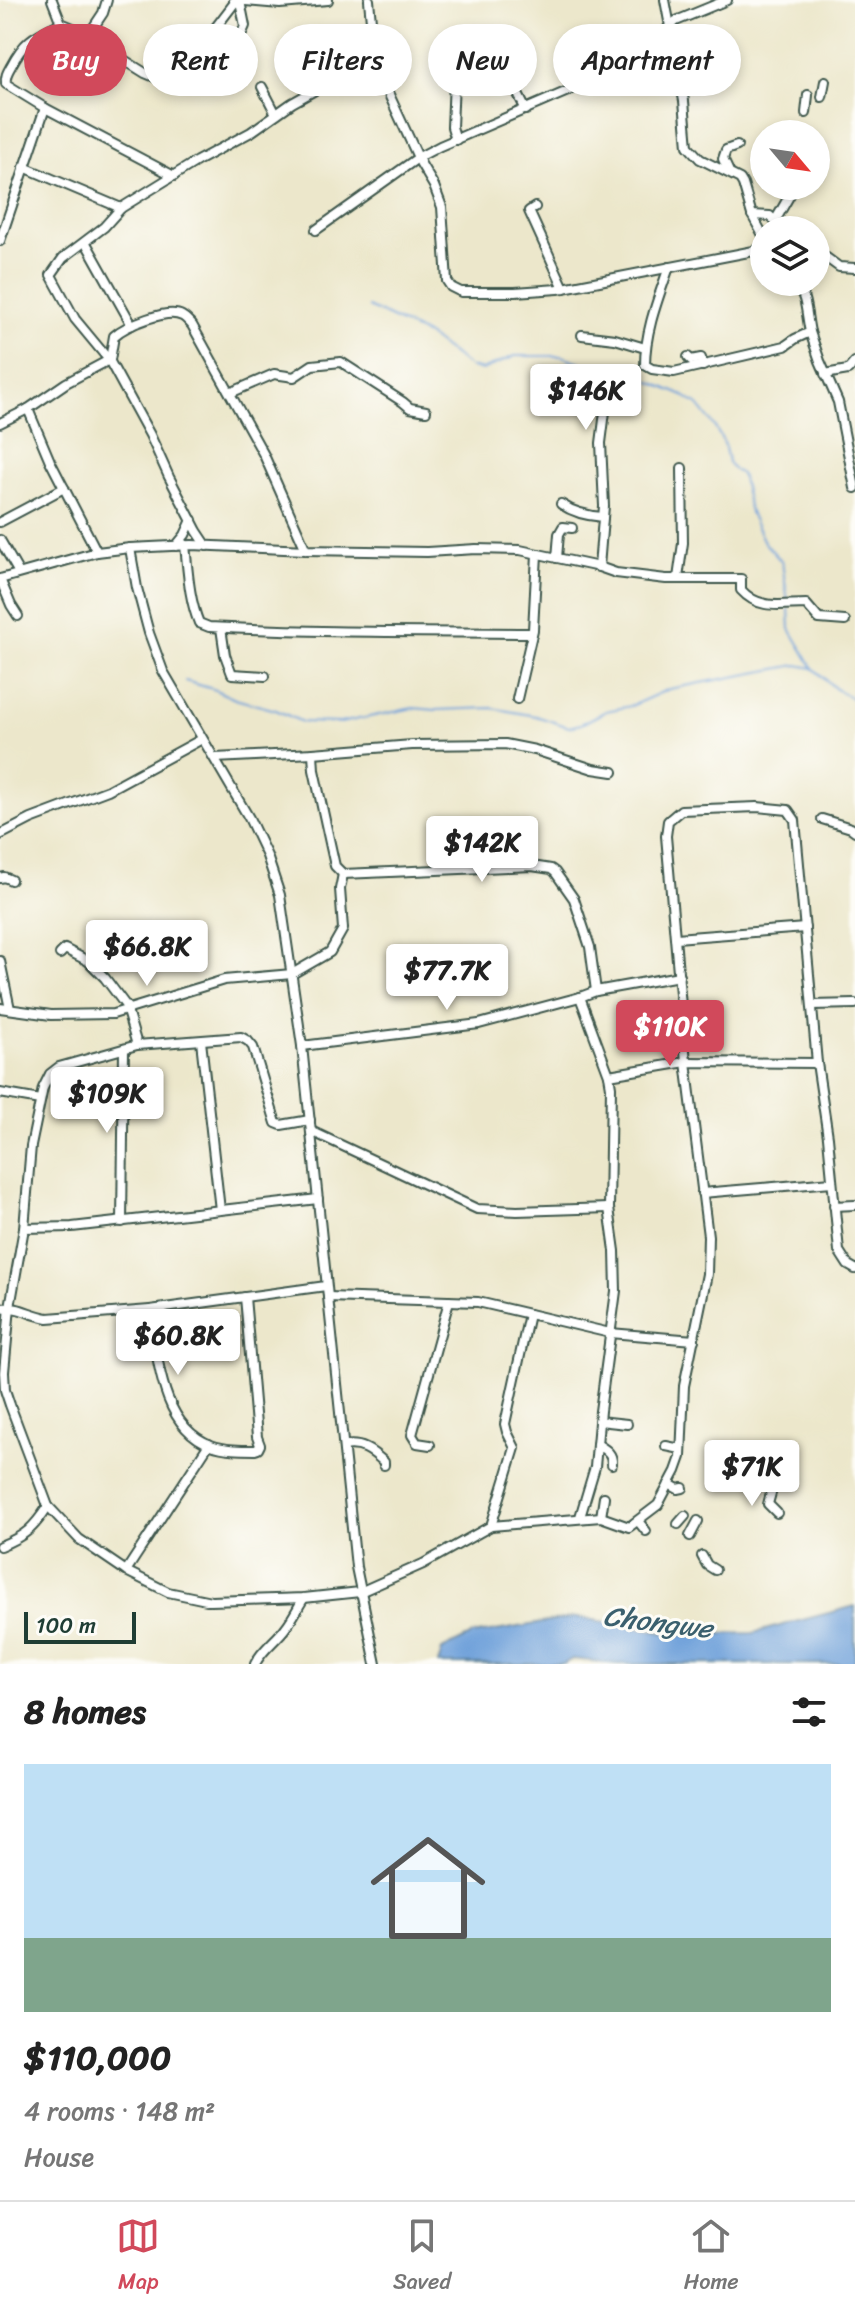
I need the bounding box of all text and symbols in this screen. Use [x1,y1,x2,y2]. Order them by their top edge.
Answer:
chip: Buy [24,24,127,96]
chip: Rent [143,24,258,96]
chip: Filters [274,24,412,96]
chip: New [428,24,537,96]
chip: Apartment [553,24,741,96]
north arrow [750,120,830,200]
map controls [750,120,830,296]
button: layers [750,216,830,296]
pin: $146K [530,364,642,432]
text: $146K [548,367,624,413]
pin: $142K [426,816,538,884]
text: $142K [444,819,520,865]
pin: $66.8K [82,920,212,988]
text: $66.8K [104,923,190,969]
pin: $77.7K [382,944,512,1012]
text: $77.7K [404,947,490,993]
pin: $110K [614,1000,726,1068]
text: $110K [634,1003,706,1049]
pin: $109K [51,1067,163,1135]
text: $109K [69,1070,145,1116]
pin: $60.8K [113,1309,243,1377]
text: $60.8K [134,1312,222,1358]
pin: $71K [705,1440,799,1508]
text: $71K [722,1443,782,1489]
water label: Chongwe [601,1591,718,1653]
text: 100 m [36,1606,96,1645]
scale bar [24,1608,136,1644]
text: 8 homes [24,1682,146,1742]
icon: filters [787,1690,831,1734]
icon: home [356,1816,500,1960]
text: $110,000 [24,2028,171,2088]
text: 4 rooms · 148 m² [24,2088,215,2134]
text: House [24,2134,94,2180]
tab: Map [116,2214,160,2301]
tab: Saved [393,2214,451,2301]
tab: Home [684,2214,739,2301]

